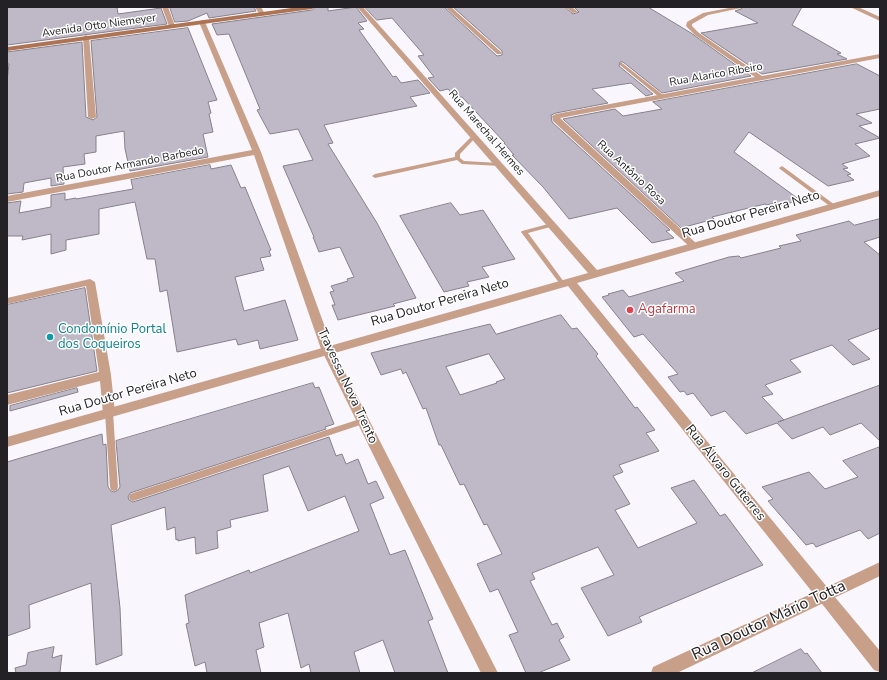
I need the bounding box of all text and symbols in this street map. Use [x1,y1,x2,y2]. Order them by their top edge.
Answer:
street label: Avenida Otto Niemeyer [41,11,157,41]
street label: Rua Alarico Ribeiro [668,60,764,90]
street label: Rua Marechal Hermes [445,87,527,179]
street label: Rua Antônio Rosa [594,138,668,208]
street label: Rua Doutor Armando Barbedo [55,144,205,186]
street label: Rua Doutor Pereira Neto [680,188,822,242]
street label: Rua Doutor Pereira Neto [369,276,511,330]
place label: Agafarma [638,302,696,318]
marker: Agafarma [625,305,635,315]
place label: Condomínio Portal dos Coqueiros [58,322,166,353]
street label: Travessa Nova Trento [313,326,381,446]
marker: Condomínio Portal dos Coqueiros [45,332,55,342]
street label: Rua Doutor Pereira Neto [57,366,199,420]
street label: Rua Álvaro Guterres [682,422,768,524]
street label: Rua Doutor Mário Totta [689,577,849,665]

